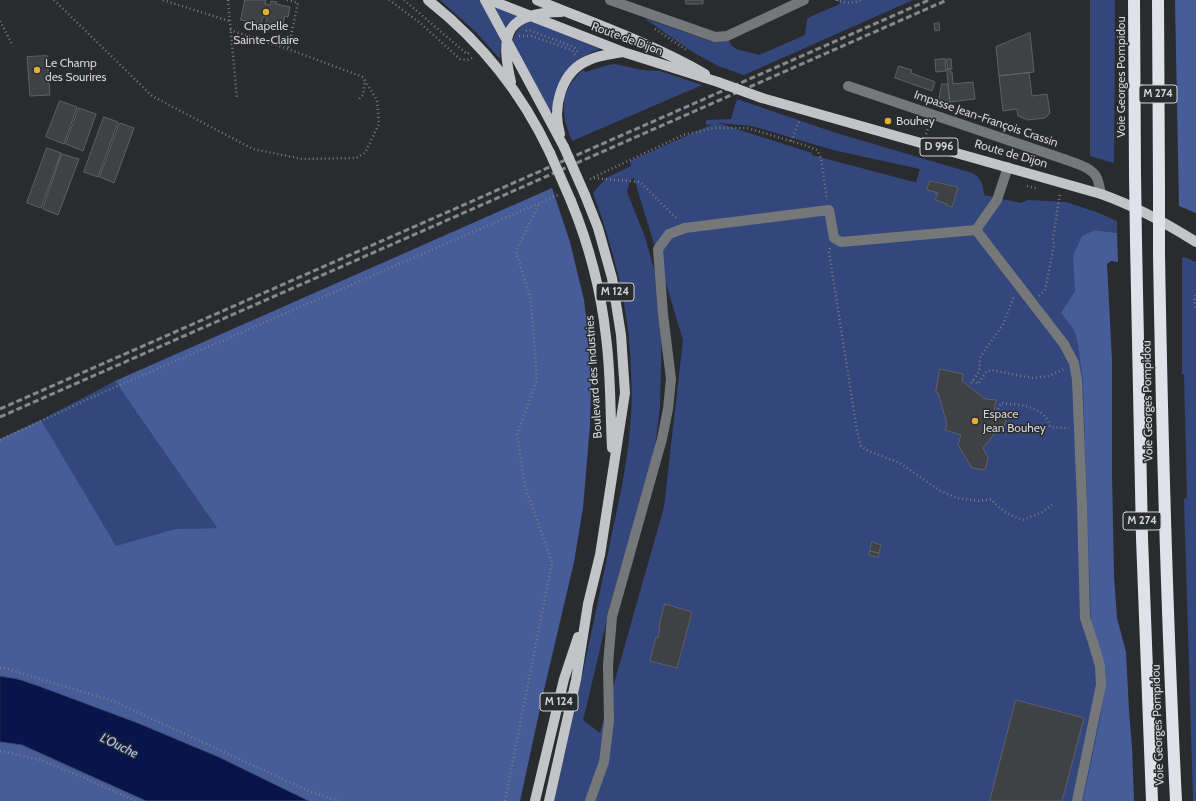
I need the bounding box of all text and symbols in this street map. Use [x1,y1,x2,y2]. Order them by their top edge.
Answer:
marker: Chapelle Sainte-Claire [261,7,271,17]
street label: Voie Georges Pompidou [1114,16,1128,138]
place label: Chapelle Sainte-Claire [233,19,299,47]
street label: Route de Dijon [589,19,665,59]
place label: Le Champ des Sourires [45,56,106,84]
marker: Le Champ des Sourires [32,65,42,75]
road number: M 274 [1139,85,1177,103]
street label: Impasse Jean-François Crassin [912,88,1060,150]
place label: Bouhey [896,114,935,128]
marker: Bouhey [883,116,893,126]
street label: Route de Dijon [973,137,1049,171]
road number: D 996 [920,138,958,156]
road number: M 124 [596,283,634,301]
street label: Boulevard des Industries [583,315,605,439]
street label: Voie Georges Pompidou [1140,340,1156,462]
place label: Espace Jean Bouhey [983,407,1046,435]
marker: Espace Jean Bouhey [970,416,980,426]
road number: M 274 [1123,512,1161,530]
street label: Voie Georges Pompidou [1149,664,1167,786]
road number: M 124 [540,693,578,711]
water label: L'Ouche [97,730,141,762]

